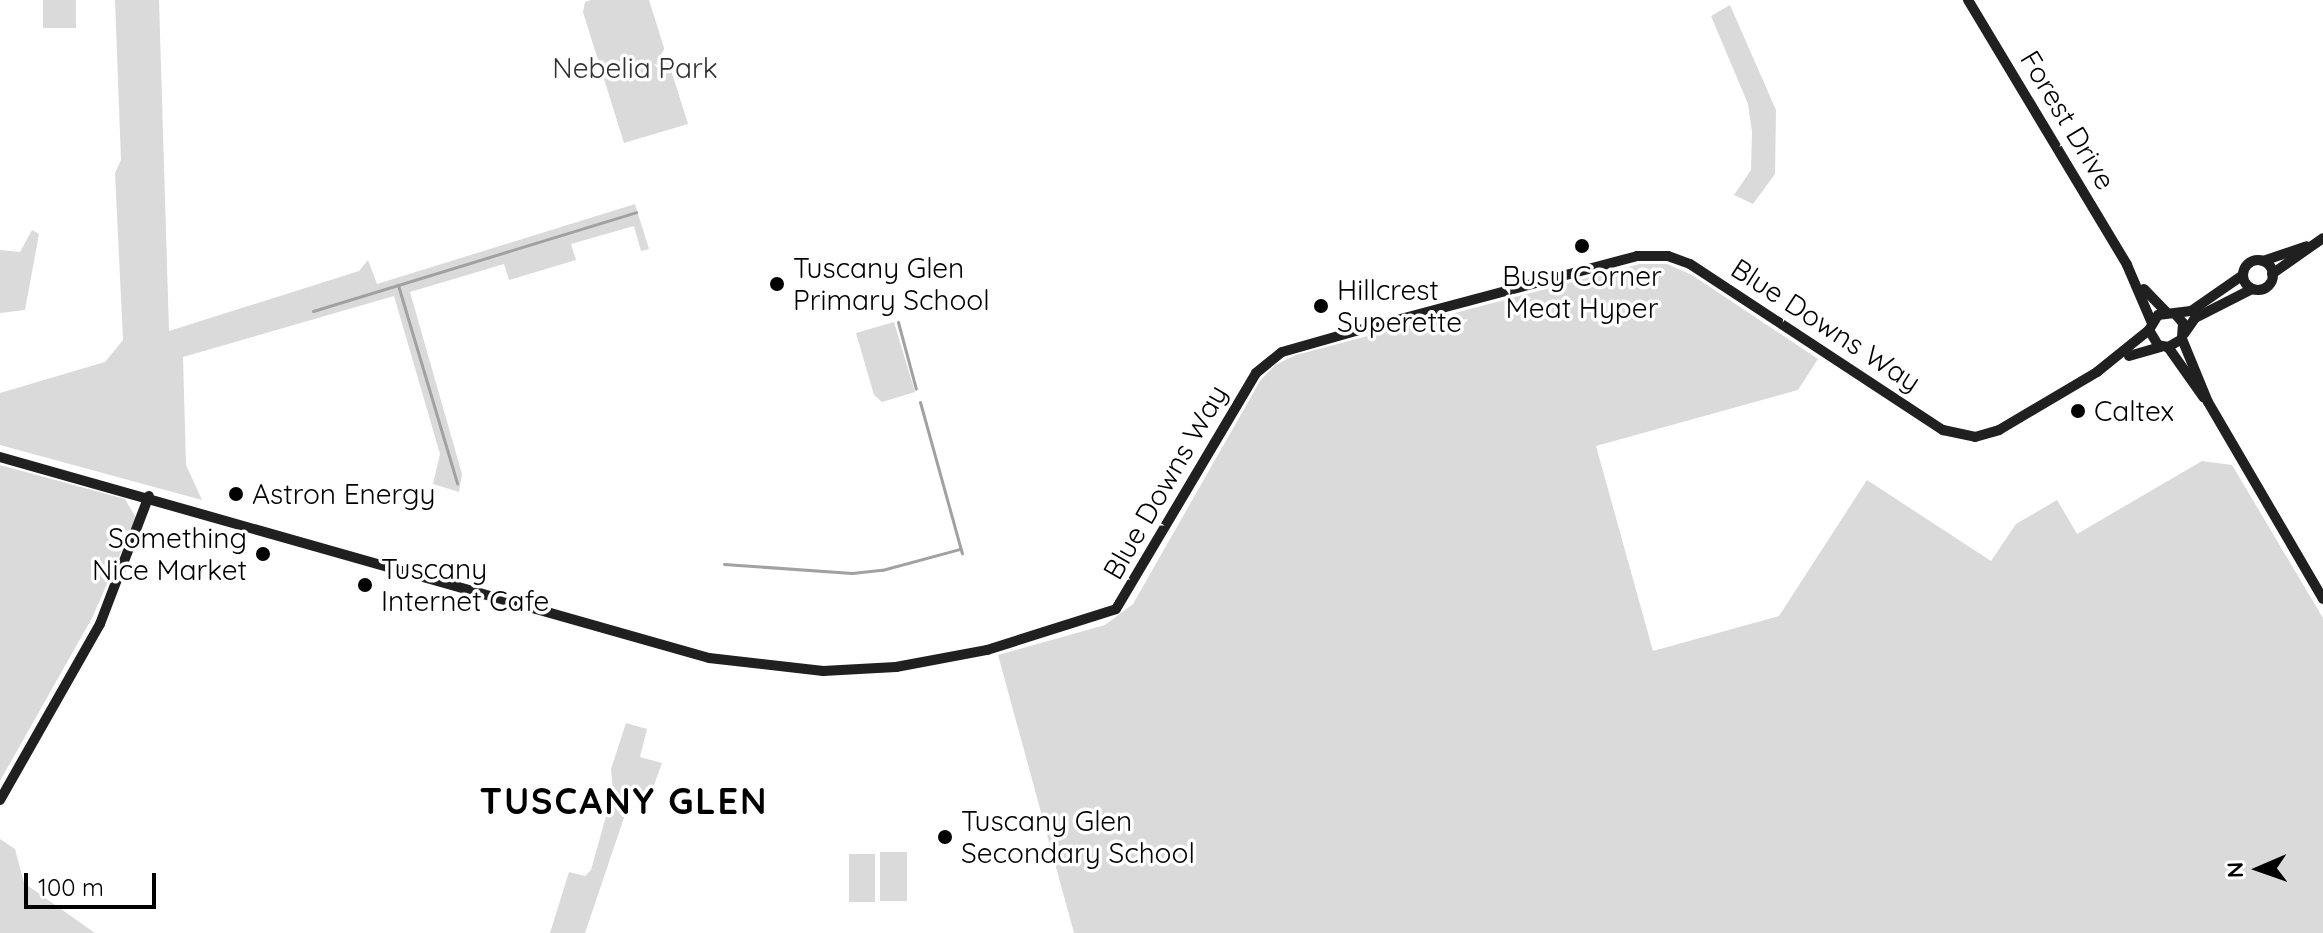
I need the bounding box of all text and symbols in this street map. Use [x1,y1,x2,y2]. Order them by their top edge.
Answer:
street label: Forest Drive [2013,44,2123,196]
park label: Nebelia Park [552,51,718,85]
marker: Busy Corner Meat Hyper [1573,237,1591,255]
place label: Tuscany Glen Primary School [793,251,990,317]
street label: Blue Downs Way [1725,251,1927,399]
place label: Busy Corner Meat Hyper [1502,259,1662,325]
place label: Hillcrest Superette [1337,273,1462,339]
marker: Tuscany Glen Primary School [768,275,786,293]
marker: Hillcrest Superette [1312,297,1330,315]
street label: Blue Downs Way [1096,379,1234,585]
place label: Caltex [2094,394,2174,428]
marker: Caltex [2069,402,2087,420]
place label: Astron Energy [252,477,435,511]
marker: Astron Energy [227,485,245,503]
place label: Something Nice Market [92,521,247,587]
marker: Something Nice Market [254,545,272,563]
place label: Tuscany Internet Cafe [381,552,549,618]
marker: Tuscany Internet Cafe [356,576,374,594]
district label: TUSCANY GLEN [480,779,768,823]
place label: Tuscany Glen Secondary School [961,804,1195,870]
marker: Tuscany Glen Secondary School [936,828,954,846]
north arrow [2219,829,2299,909]
scale bar [28,857,160,907]
text: N [2221,861,2249,878]
text: 100 m [38,872,104,902]

